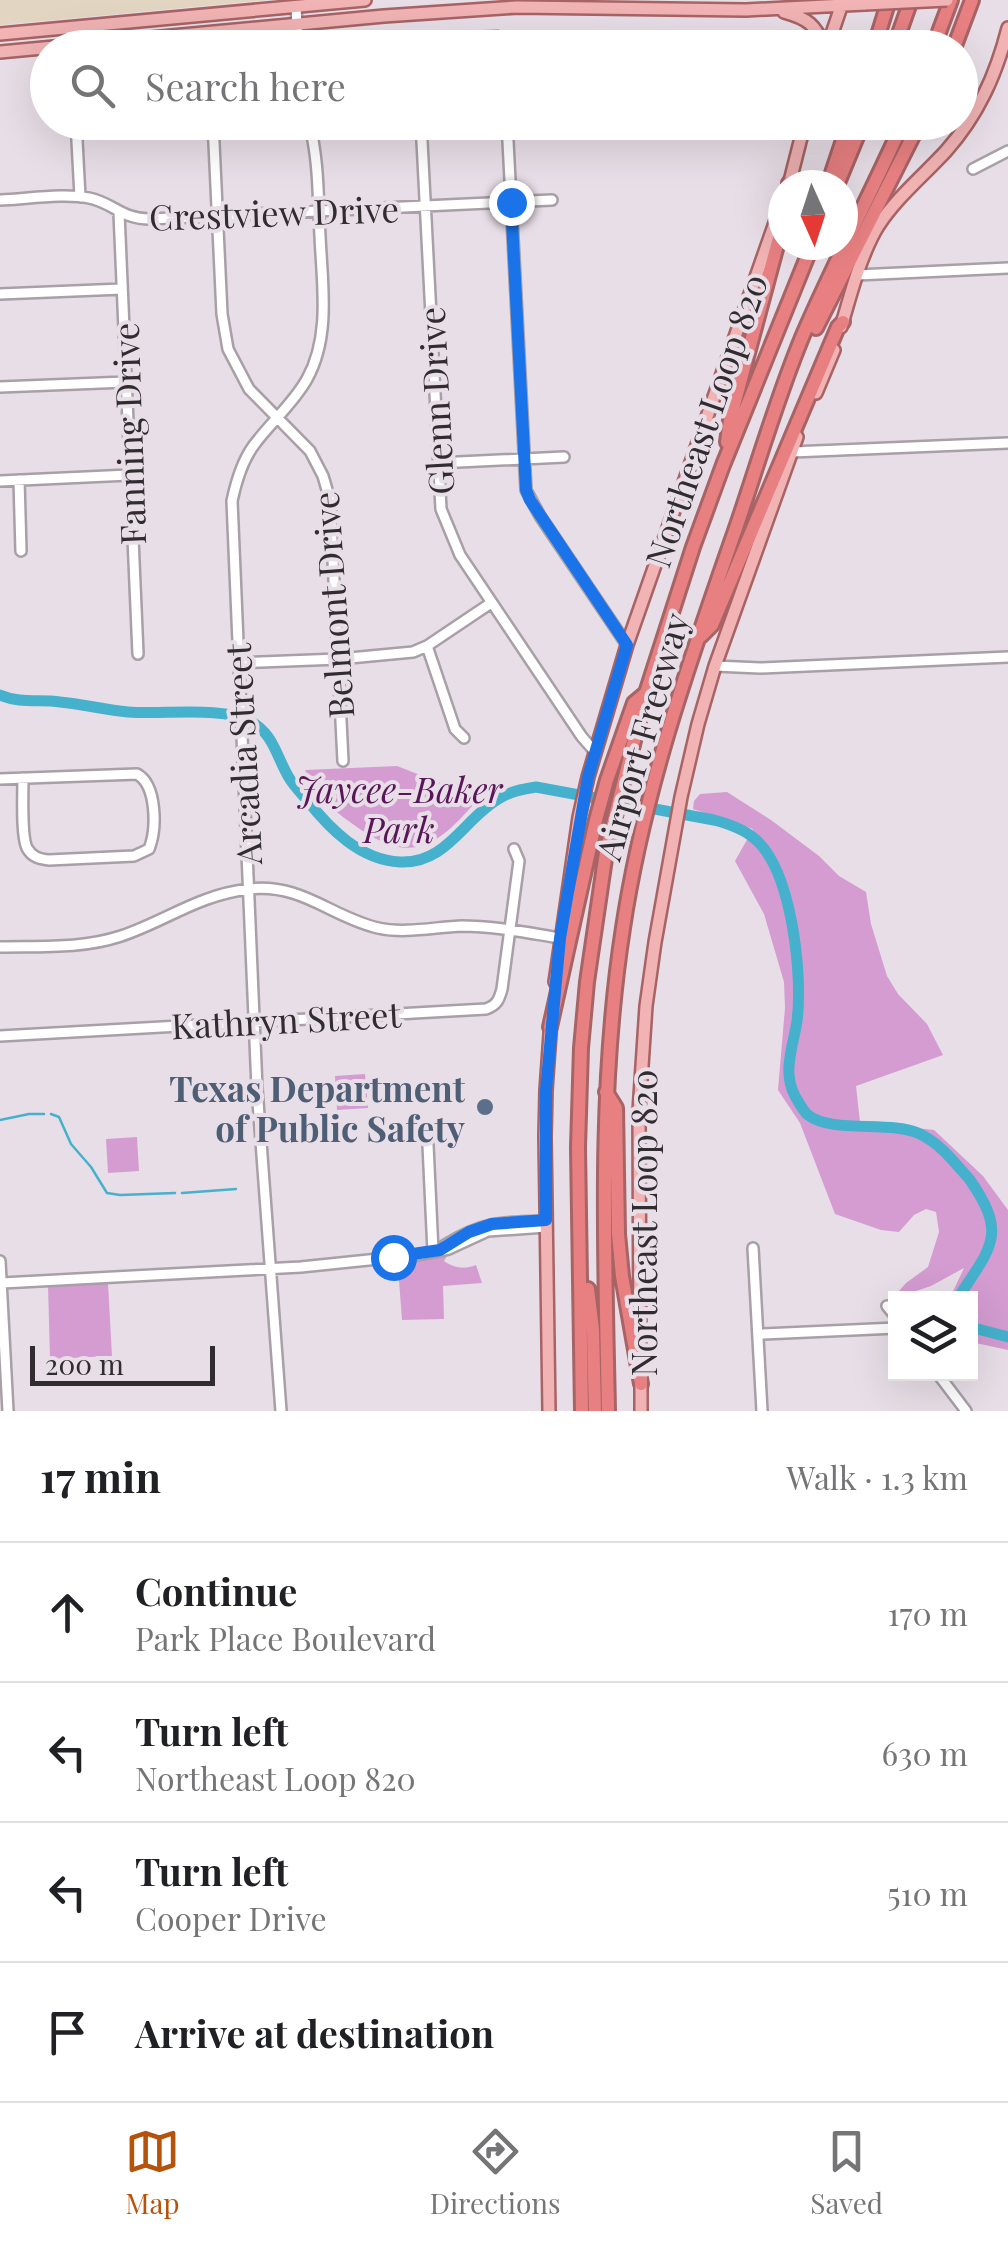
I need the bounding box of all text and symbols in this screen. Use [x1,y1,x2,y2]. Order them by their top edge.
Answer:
search box [30,30,978,140]
icon: search [65,58,120,113]
text: Search here [145,60,346,111]
north arrow [768,170,858,260]
route end [489,180,535,226]
street label: Crestview Drive [148,184,400,240]
street label: Northeast Loop 820 [633,267,777,573]
street label: Glenn Drive [407,306,463,496]
street label: Fanning Drive [101,322,155,546]
street label: Belmont Drive [301,490,363,720]
street label: Airport Freeway [583,607,699,866]
street label: Arcadia Street [213,641,271,867]
park label: Jaycee-Baker Park [296,765,503,852]
street label: Kathryn Street [170,989,403,1048]
place label: Texas Department of Public Safety [169,1064,466,1151]
street label: Northeast Loop 820 [619,1069,666,1377]
marker: Texas Department of Public Safety [474,1096,496,1118]
route start [371,1235,417,1281]
map controls [888,1291,978,1381]
button: layers [888,1291,978,1381]
scale bar [30,1341,215,1386]
text: 200 m [45,1345,124,1382]
text: 17 min [40,1448,161,1504]
text: Walk · 1.3 km [787,1455,968,1498]
text: Continue [135,1565,297,1616]
icon: ahead [40,1585,95,1640]
text: 170 m [888,1591,968,1634]
text: Park Place Boulevard [135,1616,436,1659]
text: Turn left [135,1705,288,1756]
icon: left [40,1725,95,1780]
text: 630 m [881,1731,968,1774]
text: Northeast Loop 820 [135,1756,416,1799]
text: Turn left [135,1845,288,1896]
icon: left [40,1865,95,1920]
text: 510 m [887,1871,968,1914]
text: Cooper Drive [135,1896,327,1939]
icon: arrive [40,2005,95,2060]
text: Arrive at destination [135,2007,494,2058]
tab: Map [125,2124,180,2221]
tab: Directions [430,2124,561,2221]
tab: Saved [810,2124,883,2221]

